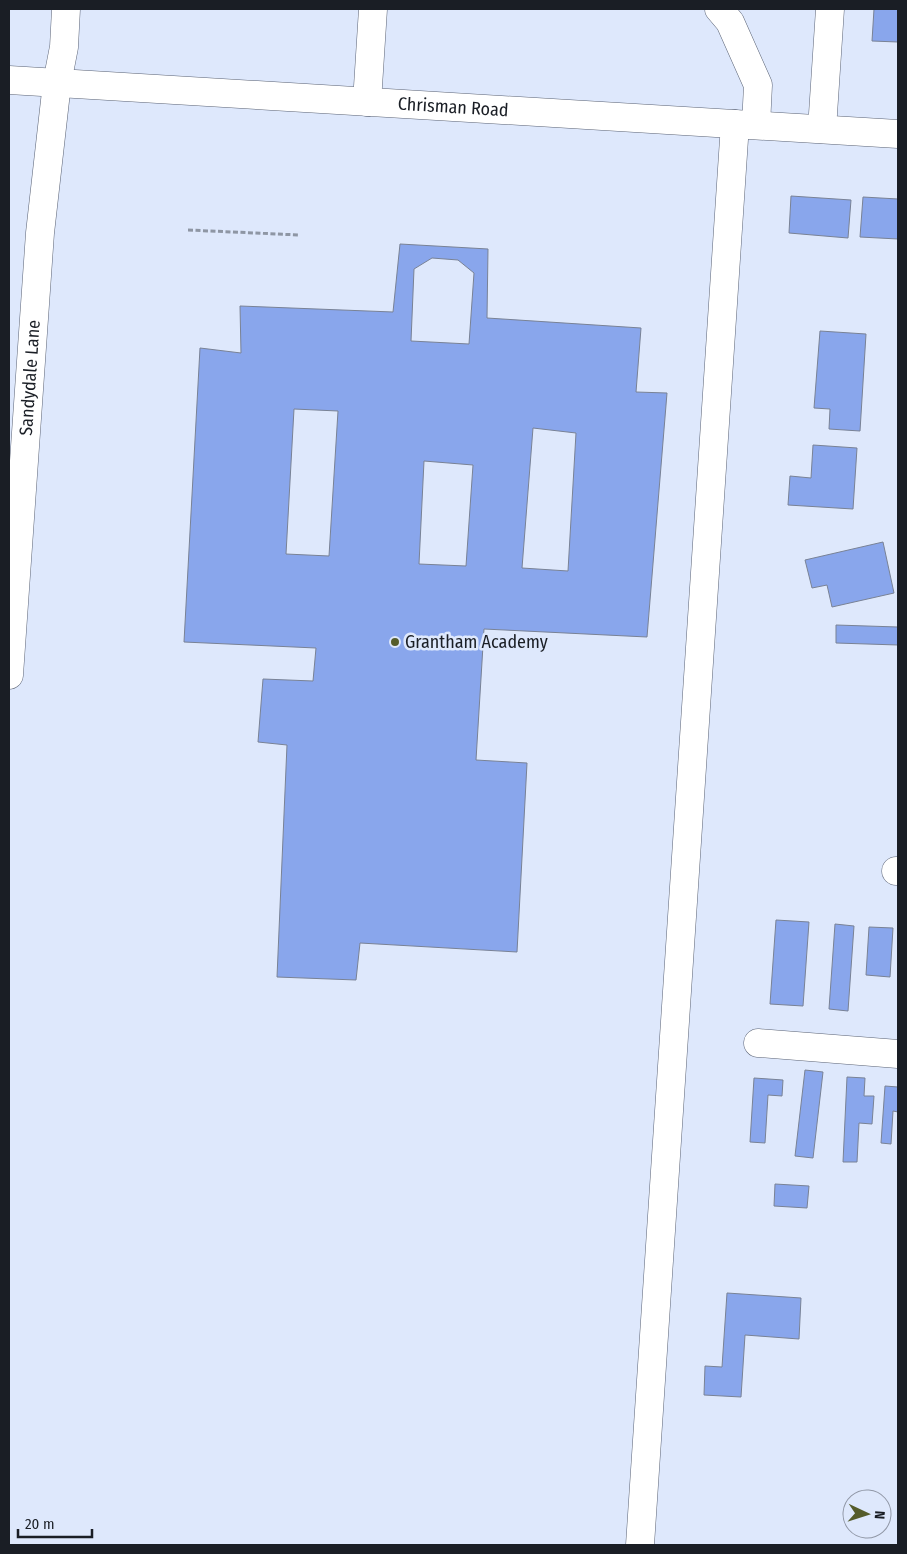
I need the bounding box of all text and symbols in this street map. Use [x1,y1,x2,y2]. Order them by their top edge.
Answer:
street label: Chrisman Road [397,93,509,121]
street label: Sandydale Lane [15,319,45,436]
place label: Grantham Academy [405,631,548,653]
marker: Grantham Academy [389,636,401,648]
north arrow [842,1489,892,1539]
scale bar [18,1506,91,1538]
text: N [871,1510,888,1520]
text: 20 m [25,1515,55,1533]

